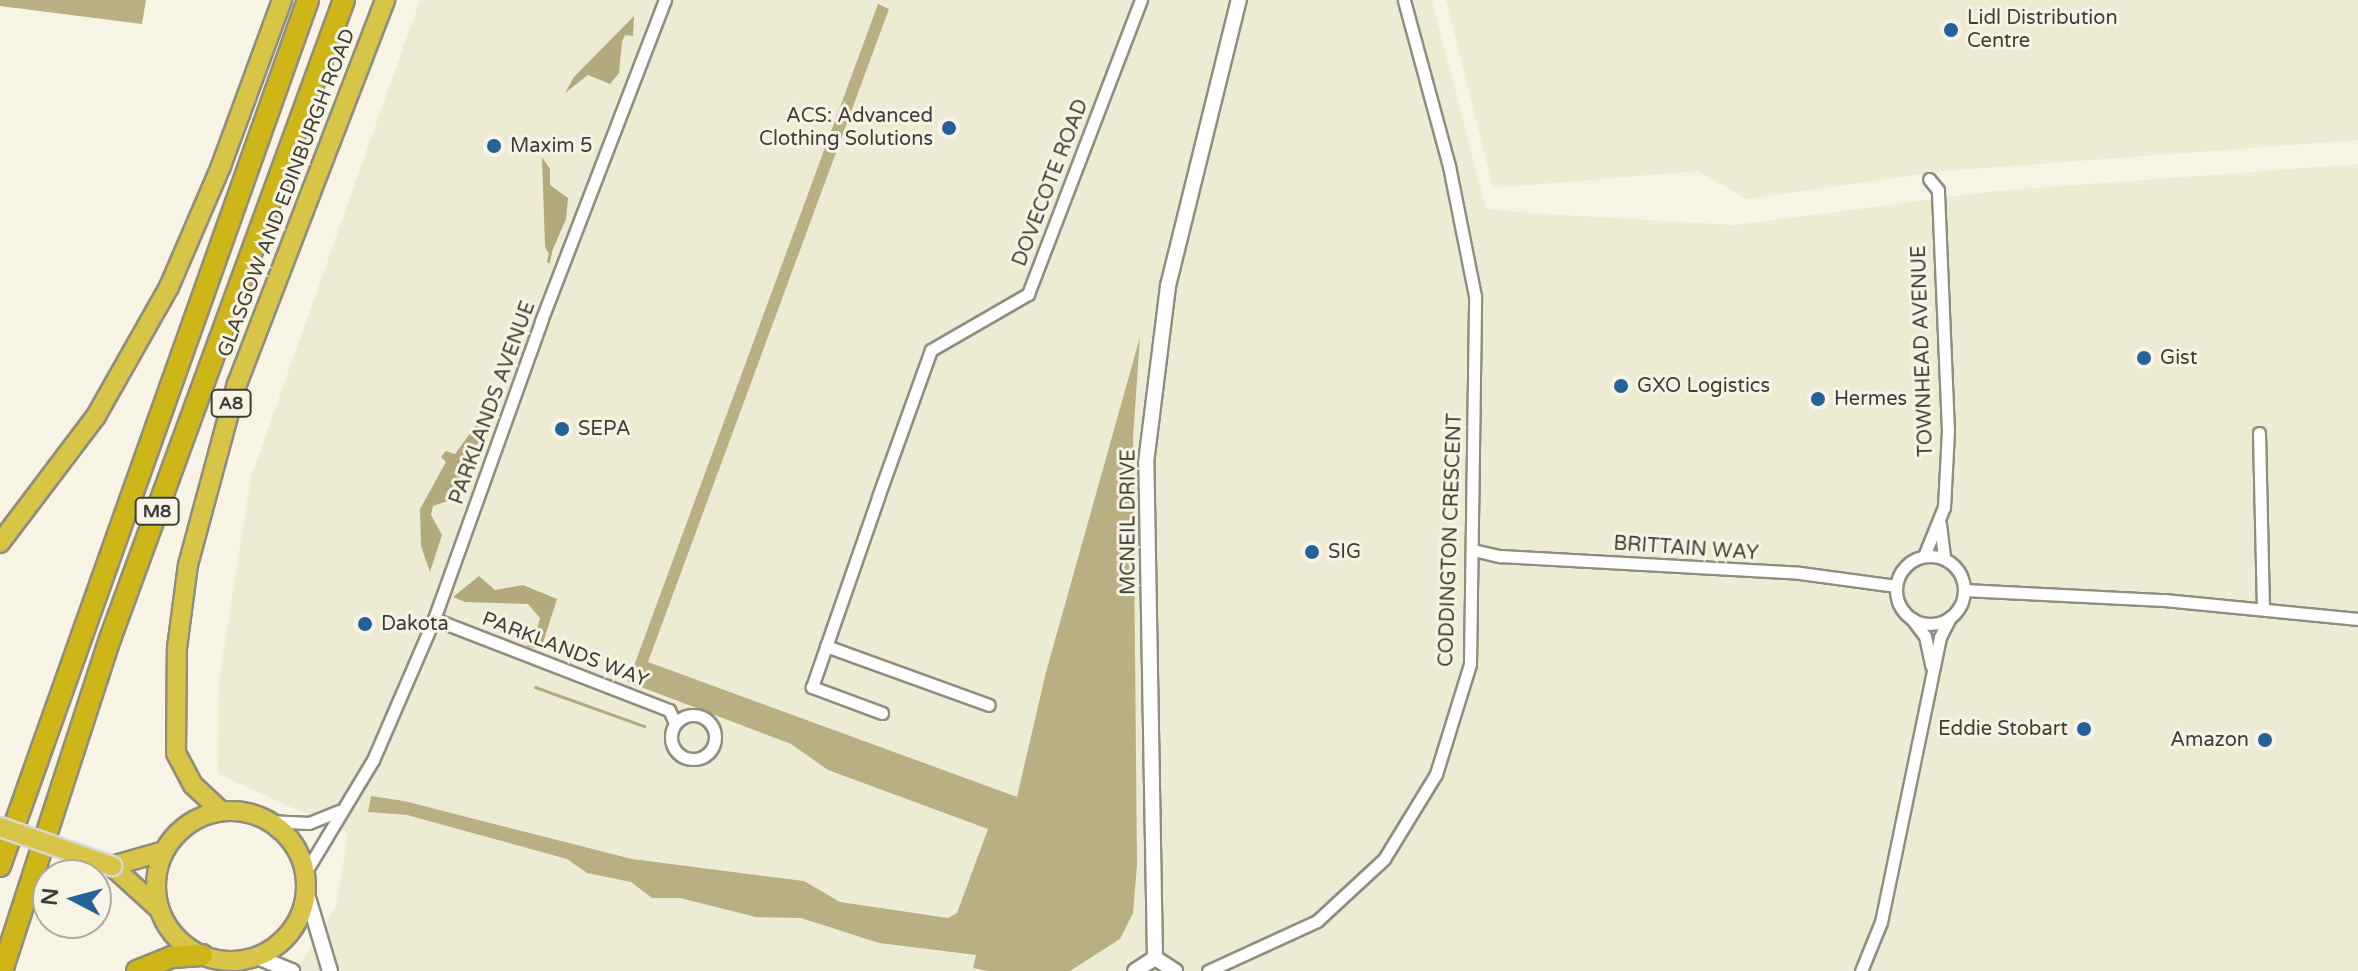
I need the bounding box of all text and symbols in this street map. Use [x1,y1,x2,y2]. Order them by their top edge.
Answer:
place label: Lidl Distribution Centre [1967,6,2118,53]
marker: Lidl Distribution Centre [1942,21,1960,39]
street label: GLASGOW AND EDINBURGH ROAD [213,25,361,361]
street label: DOVECOTE ROAD [1008,96,1094,270]
place label: ACS: Advanced Clothing Solutions [759,104,933,151]
marker: ACS: Advanced Clothing Solutions [940,119,958,137]
place label: Maxim 5 [510,134,592,158]
marker: Maxim 5 [485,137,503,155]
street label: TOWNHEAD AVENUE [1907,245,1939,457]
street label: PARKLANDS AVENUE [445,298,541,508]
place label: Gist [2160,346,2197,370]
marker: Gist [2135,349,2153,367]
place label: GXO Logistics [1637,374,1770,398]
marker: GXO Logistics [1612,377,1630,395]
place label: Hermes [1834,387,1907,411]
road number: A8 [209,389,253,417]
marker: Hermes [1809,390,1827,408]
street label: CODDINGTON CRESCENT [1435,413,1467,667]
place label: SEPA [578,417,631,441]
marker: SEPA [553,420,571,438]
street label: MCNEIL DRIVE [1117,449,1141,595]
road number: M8 [133,497,181,525]
street label: BRITTAIN WAY [1613,532,1759,566]
place label: SIG [1328,540,1361,564]
marker: SIG [1303,543,1321,561]
street label: PARKLANDS WAY [478,607,652,693]
place label: Dakota [381,612,449,636]
marker: Dakota [356,615,374,633]
place label: Eddie Stobart [1938,717,2068,741]
marker: Eddie Stobart [2075,720,2093,738]
place label: Amazon [2170,728,2249,752]
marker: Amazon [2256,731,2274,749]
north arrow [32,859,112,939]
text: N [36,887,64,907]

